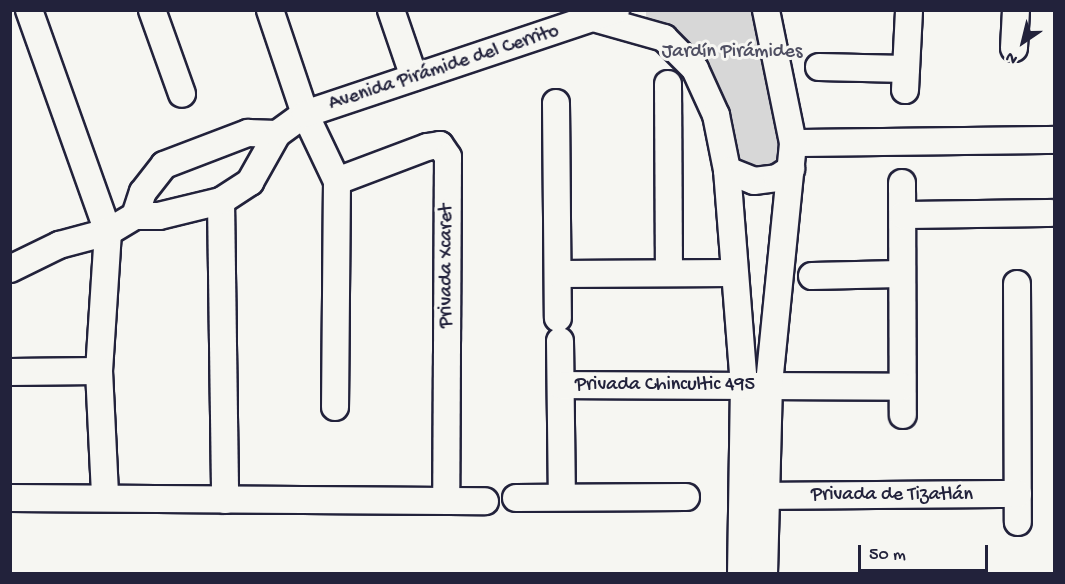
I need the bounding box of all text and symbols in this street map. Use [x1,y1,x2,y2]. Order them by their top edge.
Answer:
north arrow [993,12,1053,72]
street label: Avenida Pirámide del Cerrito [326,19,562,117]
park label: Jardín Pirámides [662,40,802,64]
text: N [1003,46,1022,68]
street label: Privada Xcaret [435,204,459,328]
street label: Privada Chincultic 495 [575,373,755,397]
street label: Privada de Tizatlán [811,483,973,507]
scale bar [861,533,992,571]
text: 50 m [869,545,906,566]

